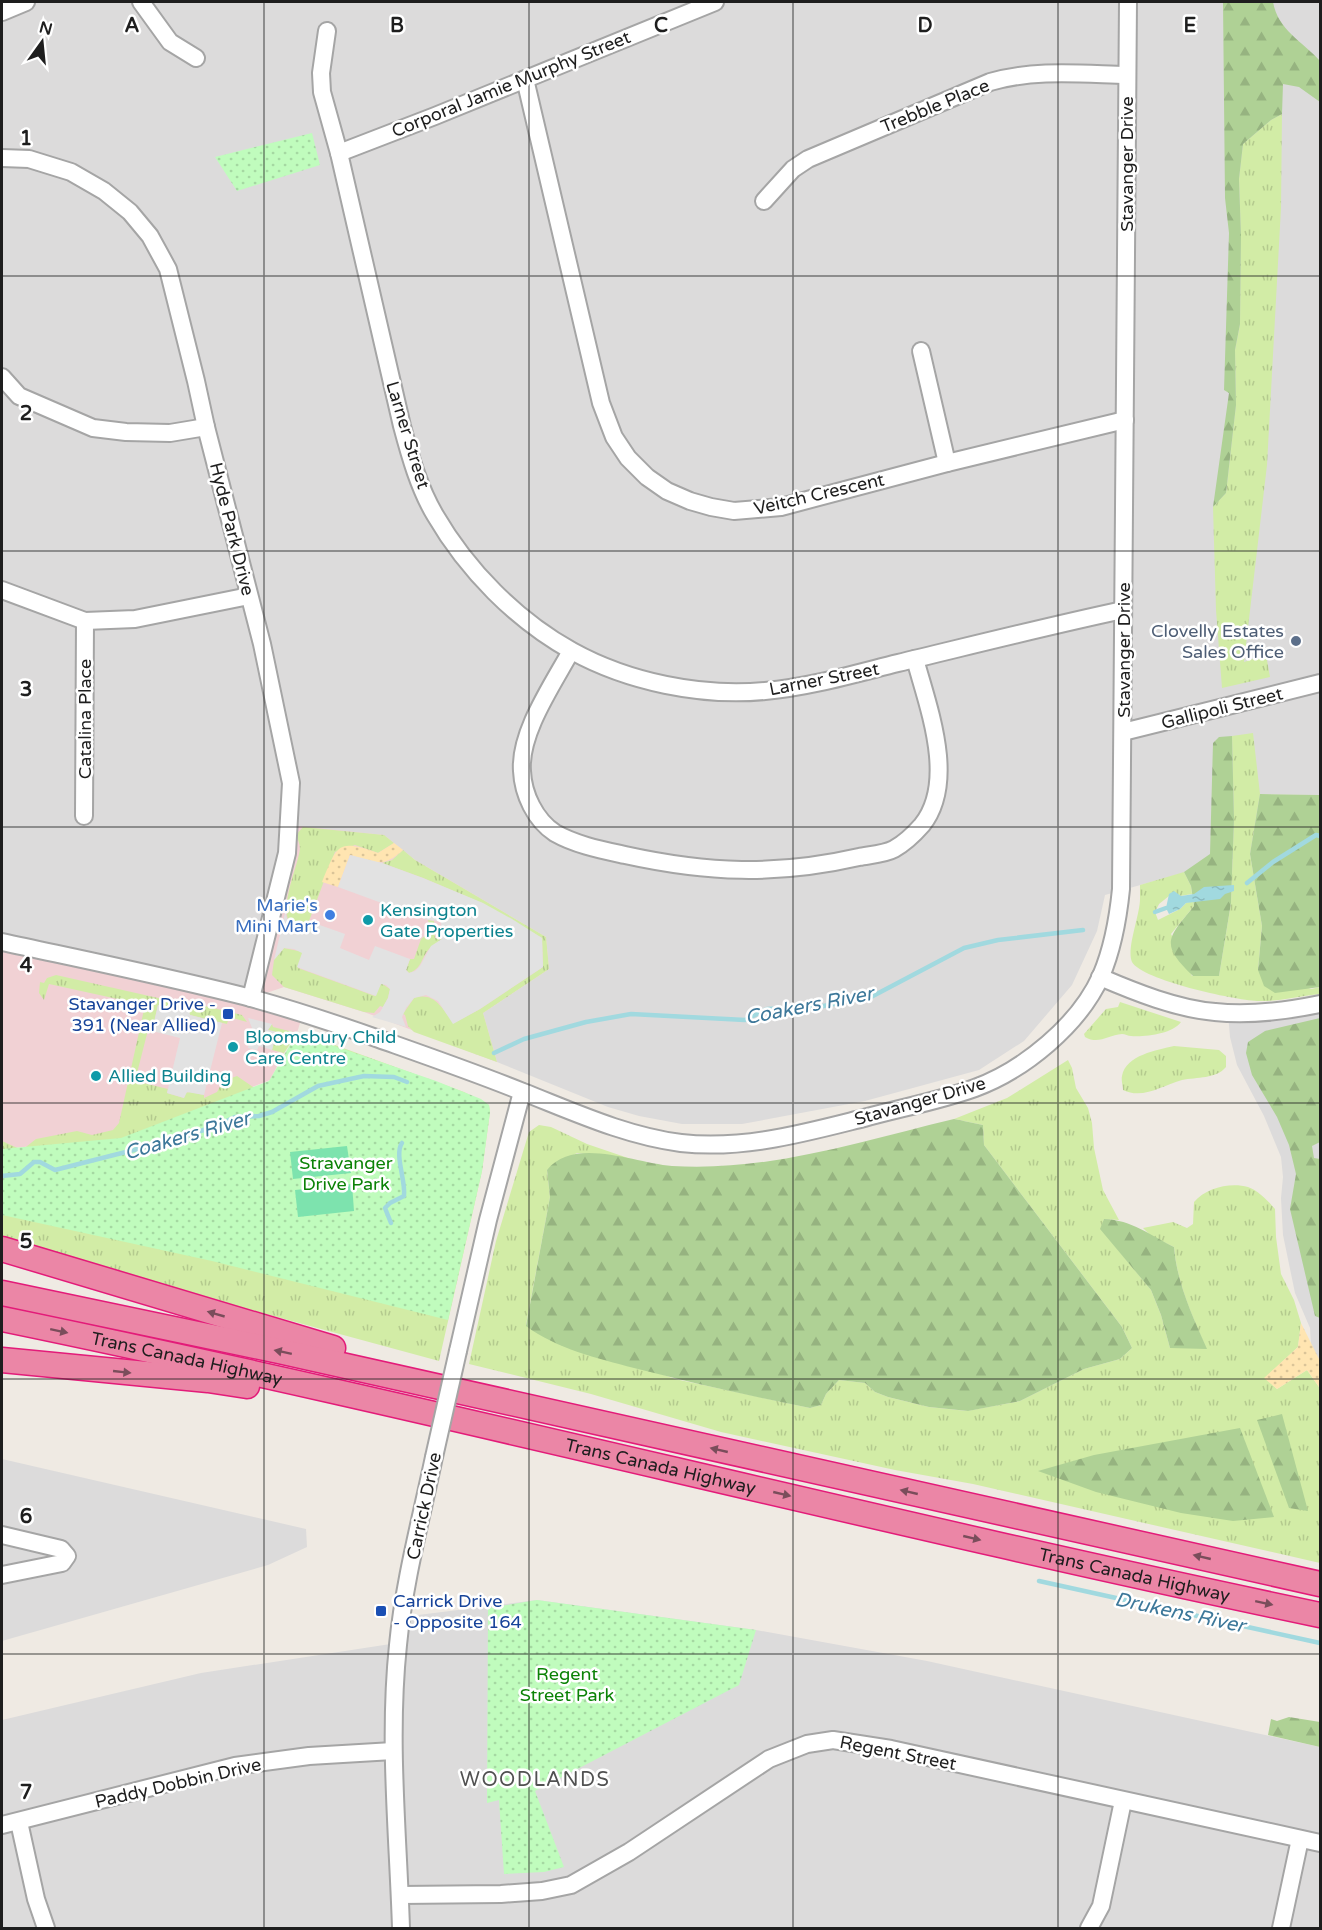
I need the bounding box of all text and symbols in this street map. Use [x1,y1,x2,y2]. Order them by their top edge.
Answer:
north arrow [12,12,72,72]
text: A [125,14,140,38]
text: B [390,14,404,38]
text: C [654,14,668,38]
text: D [917,14,933,38]
text: E [1184,14,1197,38]
text: N [37,17,54,40]
street label: Corporal Jamie Murphy Street [388,26,634,142]
street label: Trebble Place [878,74,992,138]
street label: Stavanger Drive [1116,96,1138,232]
text: 1 [20,127,32,151]
street label: Larner Street [381,378,435,492]
text: 2 [20,402,32,426]
street label: Hyde Park Drive [205,460,259,598]
street label: Veitch Crescent [752,468,887,520]
street label: Stavanger Drive [1113,582,1135,718]
place label: Clovelly Estates Sales Office [1151,620,1284,663]
marker: Clovelly Estates Sales Office [1289,634,1303,648]
street label: Larner Street [767,658,881,700]
street label: Catalina Place [74,659,96,779]
text: 3 [20,678,32,702]
street label: Gallipoli Street [1159,682,1285,734]
place label: Marie's Mini Mart [235,894,318,937]
place label: Kensington Gate Properties [380,899,513,942]
marker: Marie's Mini Mart [323,908,337,922]
marker: Kensington Gate Properties [361,913,375,927]
text: 4 [20,954,33,978]
water label: Coakers River [743,981,878,1030]
place label: Stavanger Drive - 391 (Near Allied) [68,993,216,1036]
marker: Stavanger Drive - 391 (Near Allied) [221,1007,235,1021]
place label: Bloomsbury Child Care Centre [245,1026,396,1069]
marker: Bloomsbury Child Care Centre [226,1040,240,1054]
place label: Allied Building [108,1065,231,1087]
marker: Allied Building [89,1069,103,1083]
street label: Stavanger Drive [852,1072,988,1130]
water label: Coakers River [121,1106,255,1165]
park label: Stravanger Drive Park [299,1152,393,1195]
text: 5 [20,1230,32,1254]
one-way arrow [207,1309,225,1318]
one-way arrow [50,1327,69,1336]
street label: Trans Canada Highway [89,1327,285,1390]
one-way arrow [273,1347,292,1356]
one-way arrow [113,1367,132,1377]
street label: Trans Canada Highway [563,1434,758,1499]
one-way arrow [709,1444,728,1454]
street label: Carrick Drive [402,1450,446,1562]
one-way arrow [899,1487,918,1496]
one-way arrow [772,1490,791,1499]
text: 6 [20,1505,32,1529]
one-way arrow [962,1534,981,1543]
street label: Trans Canada Highway [1037,1543,1232,1607]
one-way arrow [1192,1552,1211,1561]
water label: Drukens River [1113,1587,1249,1639]
place label: Carrick Drive - Opposite 164 [393,1590,522,1633]
one-way arrow [1255,1599,1274,1608]
marker: Carrick Drive - Opposite 164 [374,1604,388,1618]
park label: Regent Street Park [520,1663,614,1706]
street label: Regent Street [838,1731,958,1775]
street label: Paddy Dobbin Drive [93,1753,263,1813]
district label: WOODLANDS [460,1768,610,1792]
text: 7 [20,1781,32,1805]

